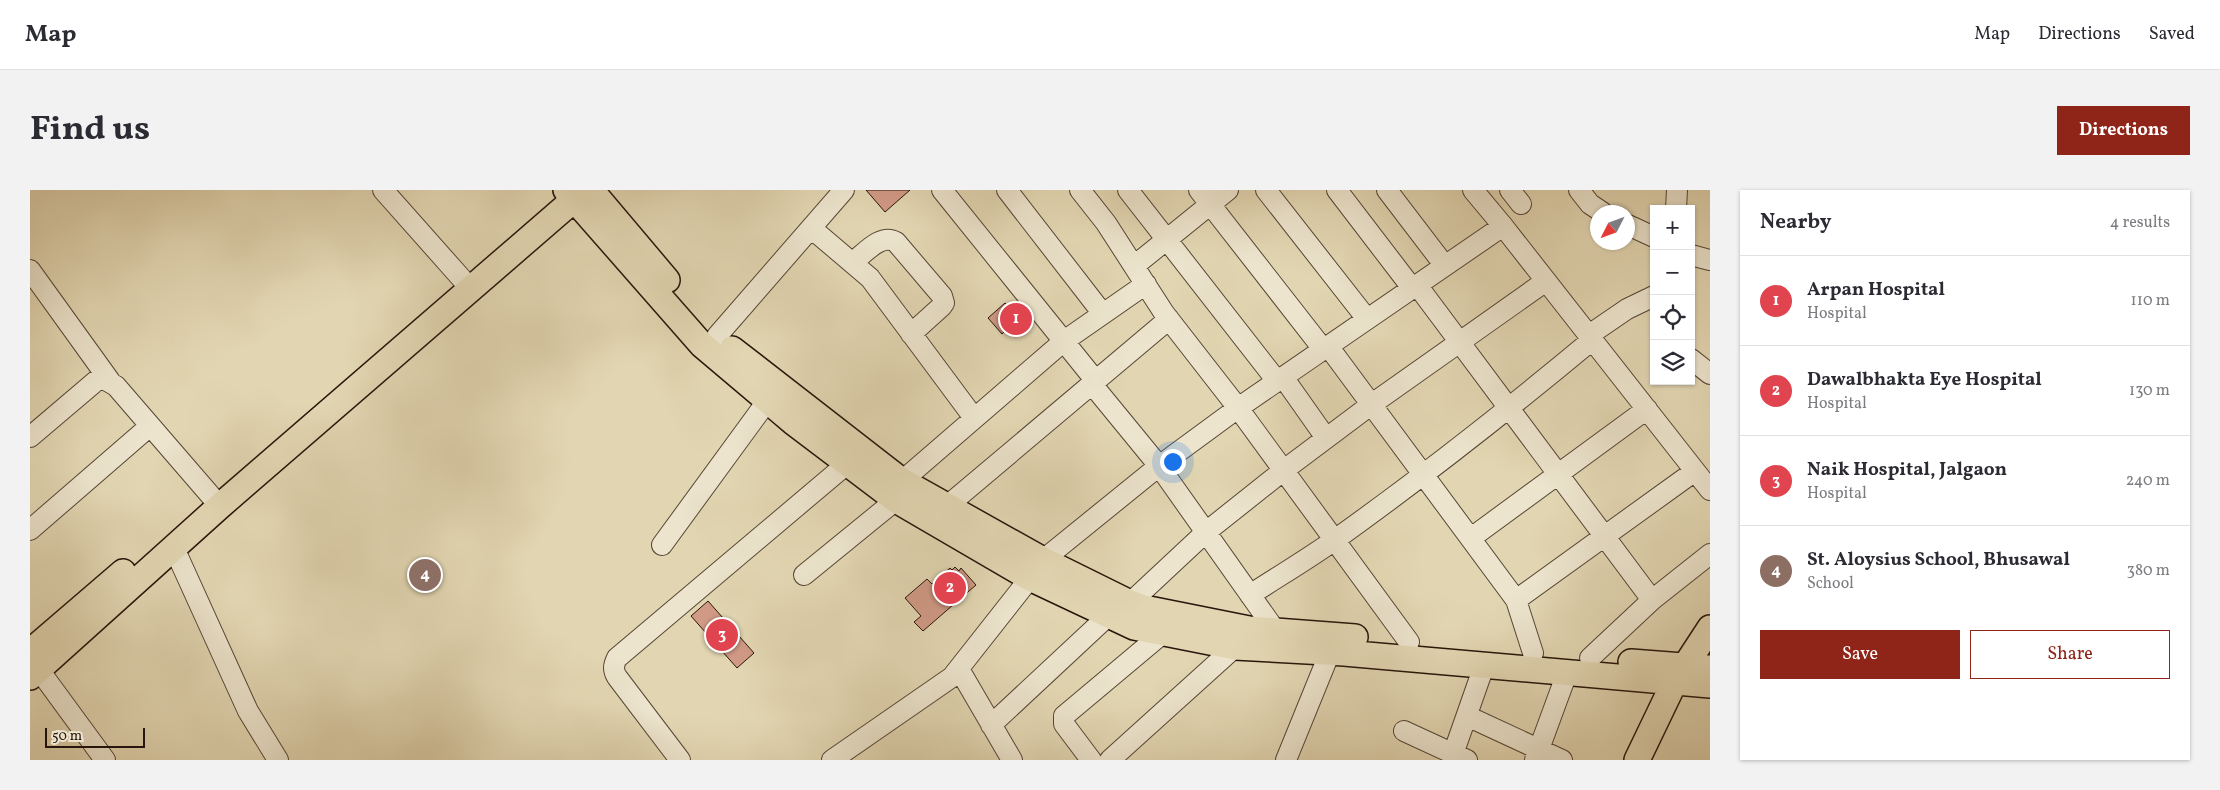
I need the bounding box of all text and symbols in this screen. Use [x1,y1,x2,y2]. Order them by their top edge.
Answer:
text: Map [25,18,76,52]
text: Map [1974,22,2010,47]
text: Directions [2038,22,2121,47]
text: Saved [2149,22,2195,47]
text: Find us [30,106,150,154]
button: Directions [2057,106,2190,155]
north arrow [1590,205,1635,250]
map controls [1650,205,1695,385]
button: + [1650,205,1695,250]
text: Nearby [1760,208,1831,237]
text: 4 results [2110,212,2170,234]
button: − [1650,250,1695,295]
text: Arpan Hospital [1807,277,1945,303]
text: 1 [1773,290,1779,312]
text: 110 m [2131,290,2170,312]
button: locate [1650,295,1695,340]
pin: 1 [1000,300,1032,338]
text: Hospital [1807,303,1867,325]
button: layers [1650,340,1695,385]
text: Dawalbhakta Eye Hospital [1807,367,2042,393]
text: 2 [1772,380,1780,402]
text: 130 m [2129,380,2170,402]
text: Hospital [1807,393,1867,415]
your location [1160,449,1186,475]
text: Naik Hospital, Jalgaon [1807,457,2007,483]
text: 3 [1772,470,1780,492]
text: 240 m [2126,470,2170,492]
text: Hospital [1807,483,1867,505]
text: St. Aloysius School, Bhusawal [1807,547,2070,573]
pin: 4 [409,556,441,594]
text: 4 [1771,560,1781,582]
text: 380 m [2127,560,2170,582]
pin: 2 [934,569,966,607]
text: School [1807,573,1854,595]
pin: 3 [706,616,738,654]
button: Save [1760,630,1960,679]
button: Share [1970,630,2170,679]
scale bar [45,725,145,748]
text: 50 m [52,727,82,746]

